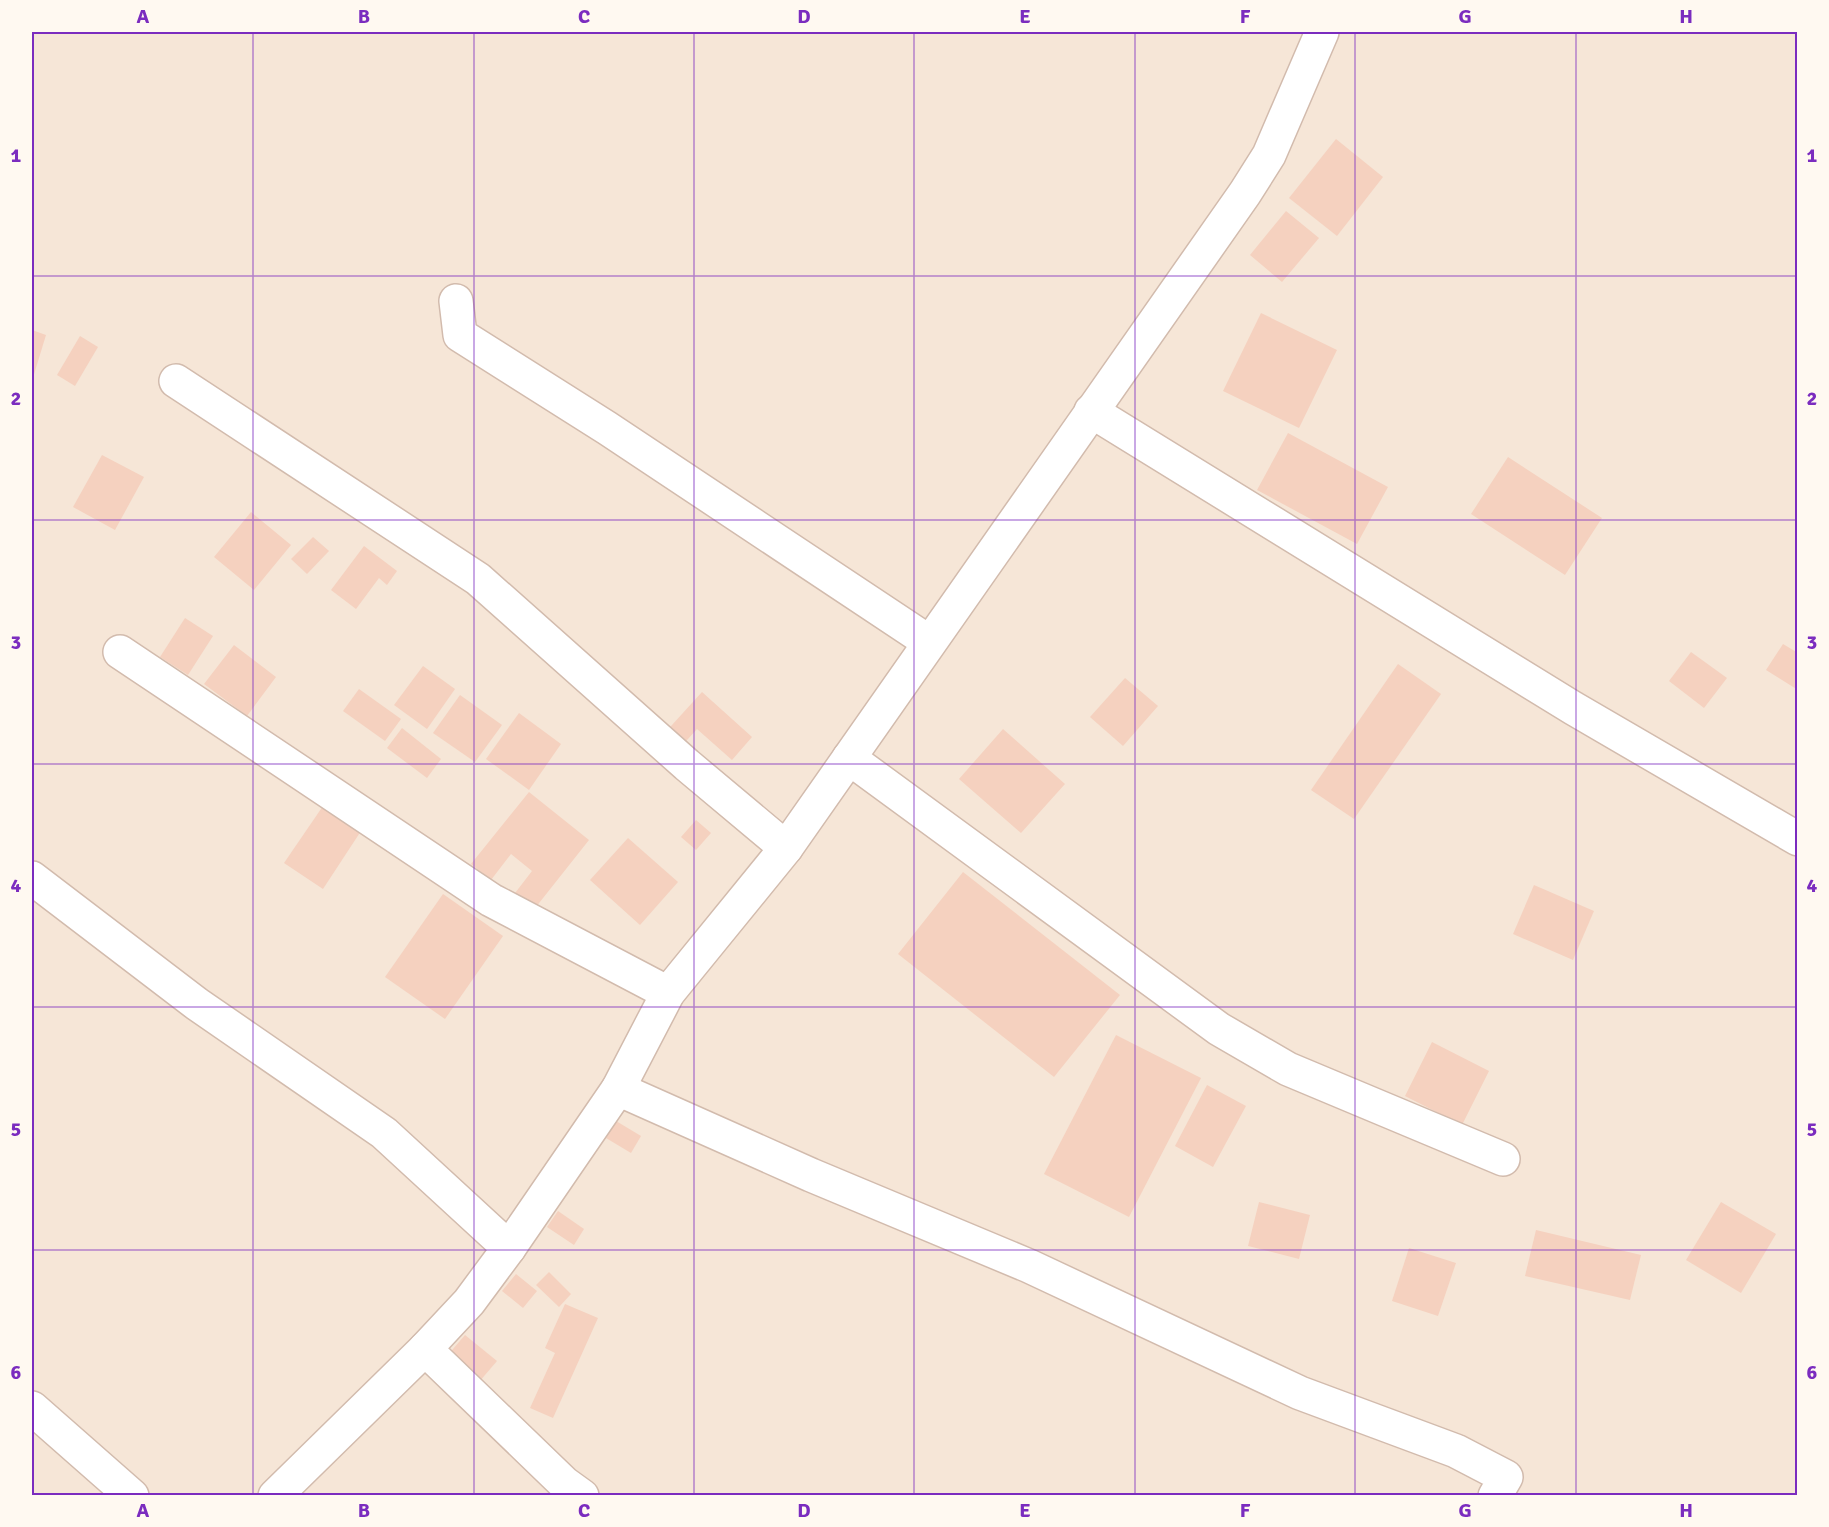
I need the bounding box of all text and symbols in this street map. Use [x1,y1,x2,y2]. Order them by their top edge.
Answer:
text: A [137,4,150,29]
text: B [358,4,370,29]
text: C [578,4,590,29]
text: D [797,4,811,29]
text: E [1019,4,1031,29]
text: F [1240,4,1251,29]
text: G [1458,4,1472,29]
text: H [1679,4,1693,29]
text: 1 [11,143,22,168]
text: 1 [1807,143,1818,168]
text: 2 [11,386,21,411]
text: 2 [1807,386,1817,411]
text: 3 [11,630,21,655]
text: 3 [1807,630,1817,655]
text: 4 [11,873,22,898]
text: 4 [1807,873,1818,898]
text: 5 [11,1117,21,1142]
text: 5 [1807,1117,1817,1142]
text: 6 [11,1360,22,1385]
text: 6 [1807,1360,1818,1385]
text: A [137,1498,150,1523]
text: B [358,1498,370,1523]
text: C [578,1498,590,1523]
text: D [797,1498,811,1523]
text: E [1019,1498,1031,1523]
text: F [1240,1498,1251,1523]
text: G [1458,1498,1472,1523]
text: H [1679,1498,1693,1523]

